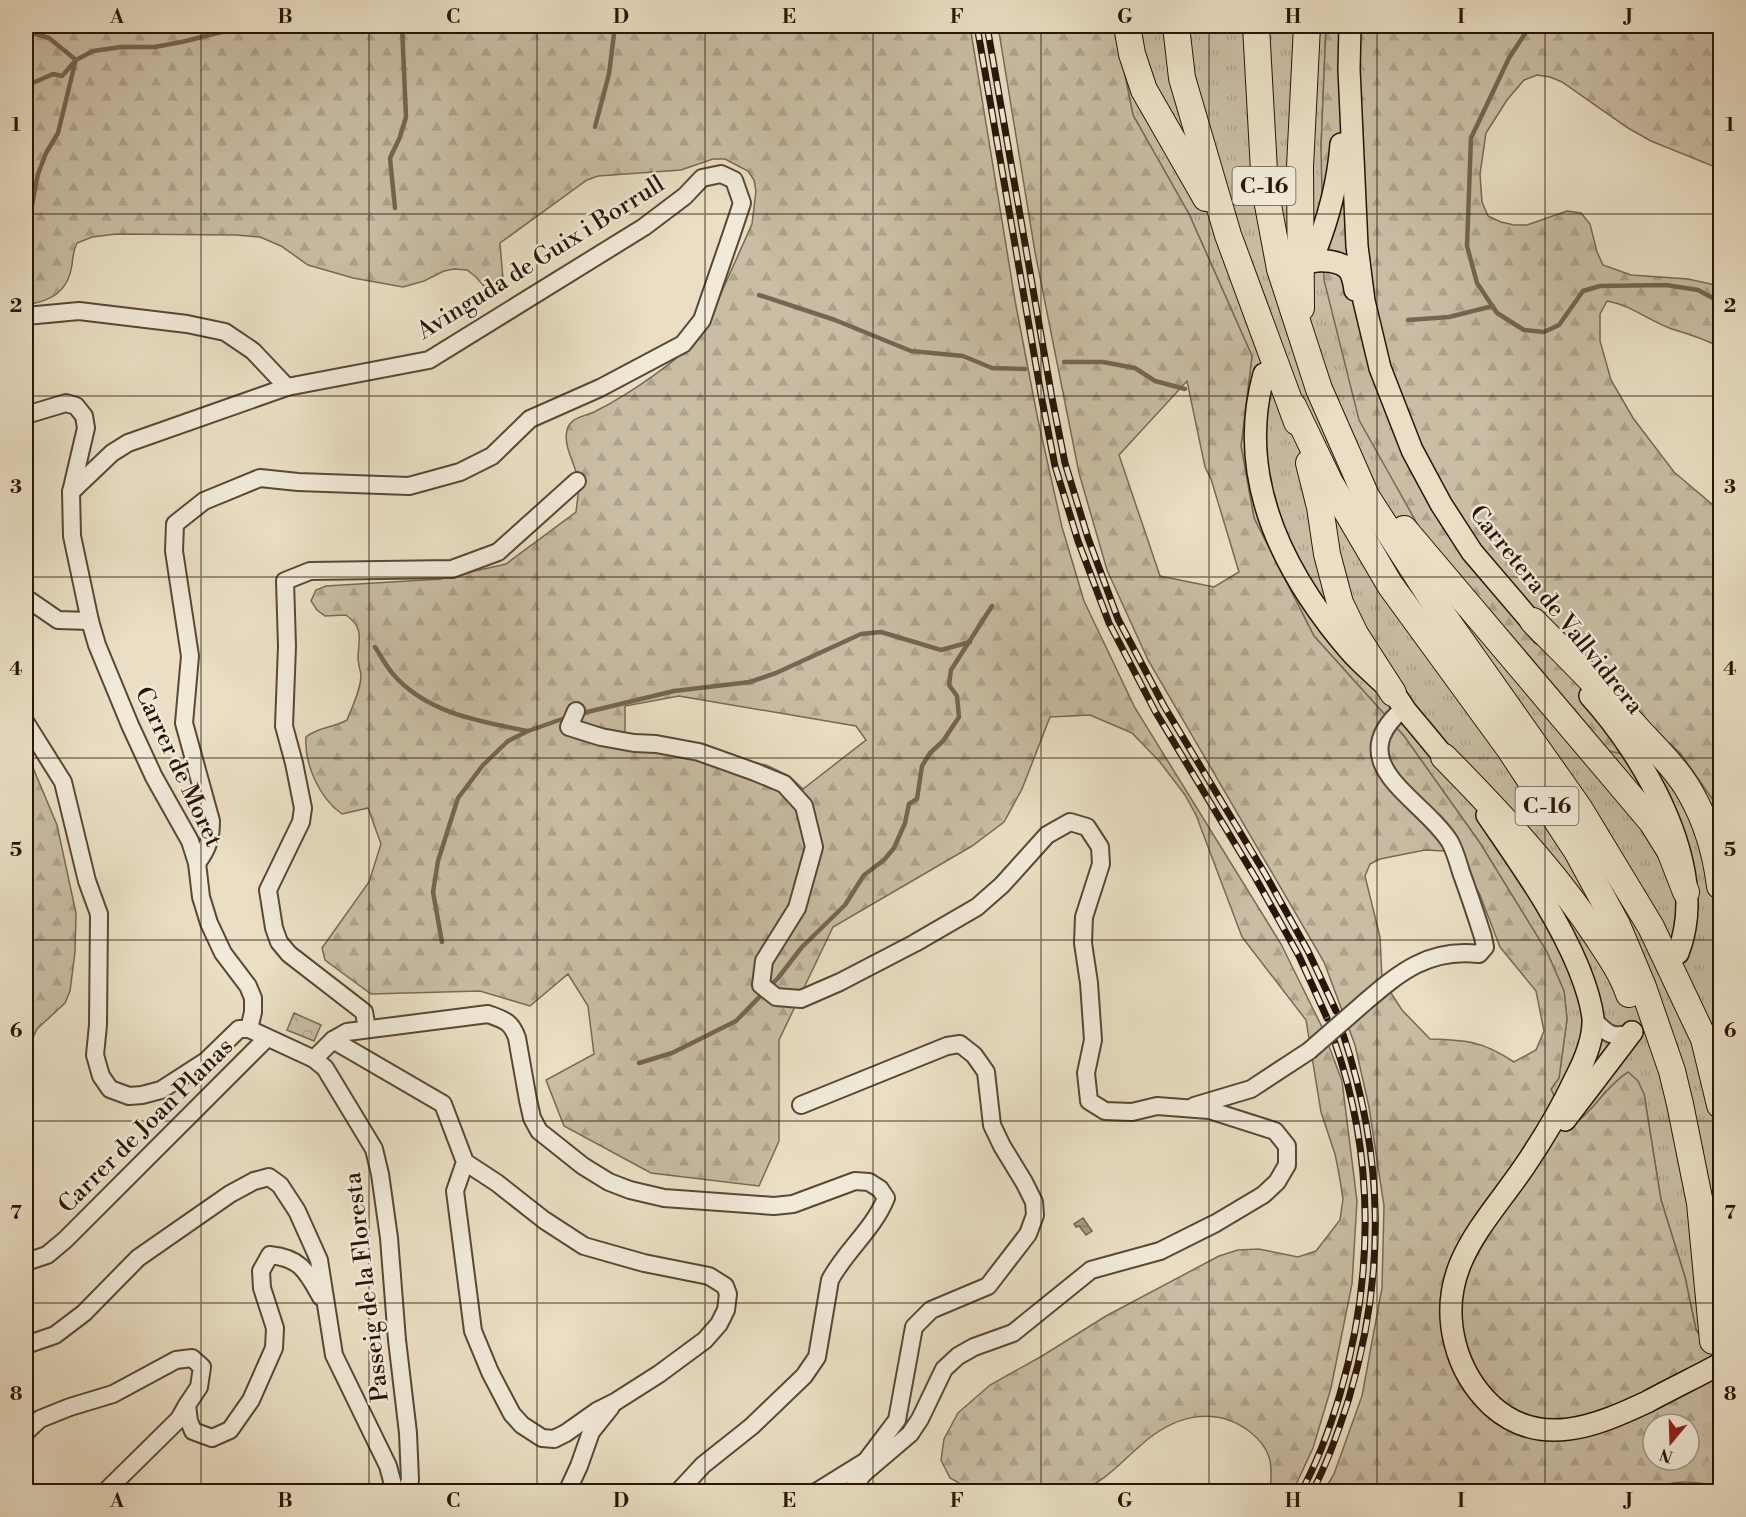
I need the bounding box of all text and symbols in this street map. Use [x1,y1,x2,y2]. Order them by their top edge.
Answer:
text: A [109,5,125,30]
text: B [277,5,293,30]
text: C [446,5,460,30]
text: D [613,5,629,30]
text: E [782,5,796,30]
text: F [950,5,964,30]
text: G [1117,5,1133,30]
text: H [1285,5,1302,30]
text: I [1457,5,1465,30]
text: J [1622,5,1633,30]
text: 1 [11,113,21,138]
text: 1 [1725,113,1735,138]
road number: C-16 [1232,167,1296,205]
street label: Avinguda de Guix i Borrull [411,169,670,347]
text: 2 [10,294,22,319]
text: 2 [1724,294,1736,319]
text: 3 [10,475,22,500]
text: 3 [1724,475,1736,500]
street label: Carretera de Vallvidrera [1462,499,1650,721]
text: 4 [9,657,23,682]
text: 4 [1723,657,1737,682]
street label: Carrer de Moret [128,682,228,852]
road number: C-16 [1516,787,1578,825]
text: 5 [10,838,22,863]
text: 5 [1724,838,1736,863]
text: 6 [10,1019,23,1044]
text: 6 [1724,1019,1737,1044]
street label: Carrer de Joan Planas [52,1032,240,1220]
street label: Passeig de la Floresta [338,1170,396,1403]
text: 7 [10,1201,22,1226]
text: 7 [1724,1201,1736,1226]
text: 8 [10,1382,23,1407]
text: 8 [1724,1382,1737,1407]
north arrow [1641,1412,1701,1472]
text: N [1657,1444,1676,1467]
text: A [109,1489,125,1514]
text: B [277,1489,293,1514]
text: C [446,1489,460,1514]
text: D [613,1489,629,1514]
text: E [782,1489,796,1514]
text: F [950,1489,964,1514]
text: G [1117,1489,1133,1514]
text: H [1285,1489,1302,1514]
text: I [1457,1489,1465,1514]
text: J [1622,1489,1633,1514]

